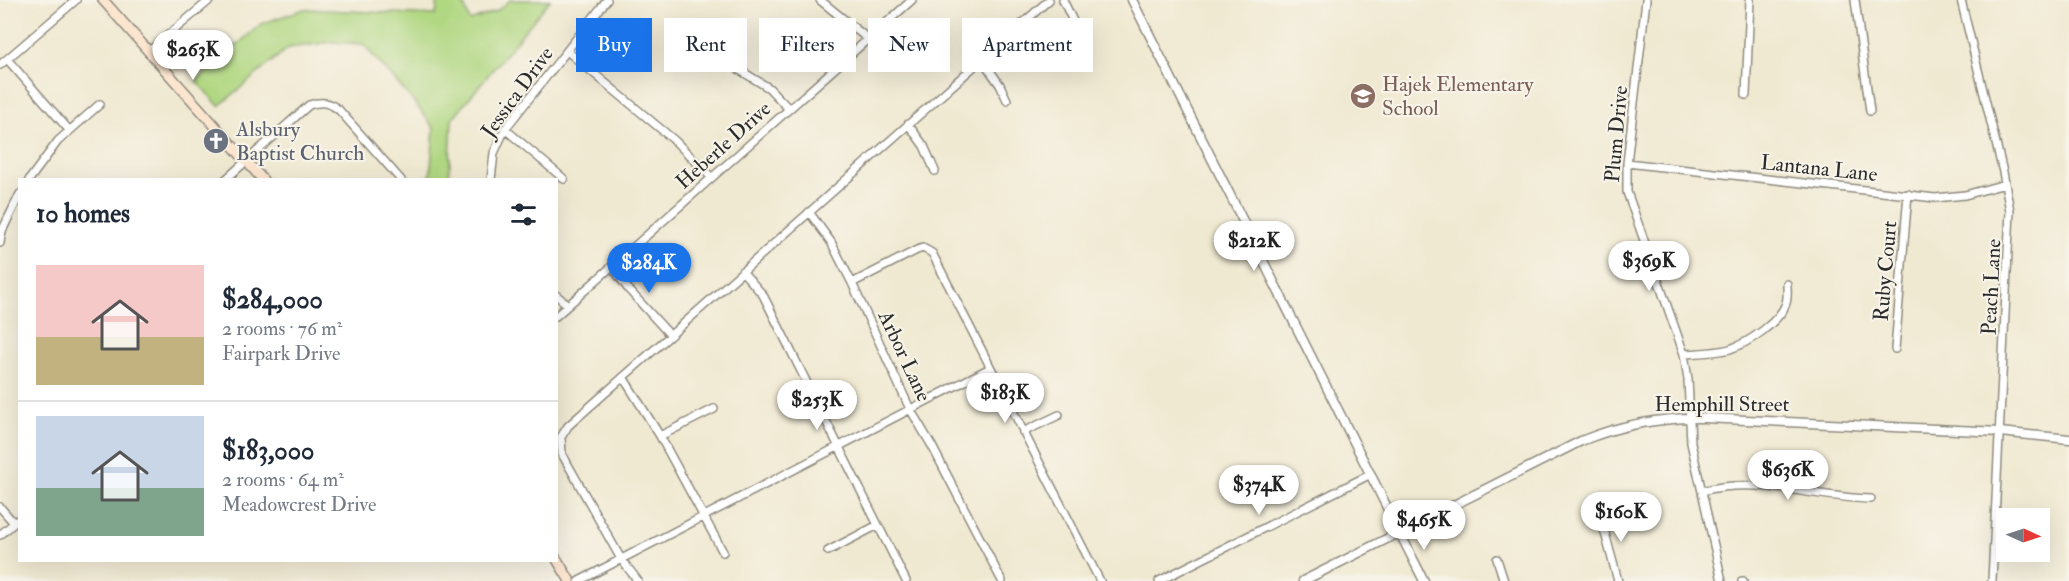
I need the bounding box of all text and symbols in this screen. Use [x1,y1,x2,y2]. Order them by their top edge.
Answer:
chip: Buy [576,18,652,72]
chip: Rent [664,18,747,72]
chip: Filters [759,18,856,72]
chip: New [868,18,950,72]
chip: Apartment [962,18,1093,72]
pin: $263K [151,30,235,81]
text: $263K [166,37,220,62]
street label: Jessica Drive [475,41,560,144]
place label: Hajek Elementary School [1382,71,1534,122]
school or university icon: Hajek Elementary School [1348,81,1378,111]
street label: Plum Drive [1599,84,1634,184]
street label: Heberle Drive [670,95,777,195]
place label: Alsbury Baptist Church [235,116,364,167]
church icon: Alsbury Baptist Church [201,126,231,156]
street label: Lantana Lane [1759,149,1879,188]
text: 10 homes [36,198,130,230]
icon: filters [507,198,540,231]
street label: Ruby Court [1868,220,1903,322]
pin: $212K [1212,221,1296,272]
text: $212K [1228,228,1280,253]
street label: Peach Lane [1975,238,2008,336]
pin: $369K [1607,241,1691,292]
pin: $284K [607,243,691,294]
text: $369K [1622,248,1676,273]
text: $284K [621,250,677,275]
text: $284,000 [222,284,323,316]
icon: home [84,289,156,361]
street label: Arbor Lane [871,306,937,406]
text: 2 rooms · 76 m² [222,316,342,341]
text: Fairpark Drive [222,341,340,366]
pin: $183K [963,373,1047,424]
pin: $253K [775,380,859,431]
text: $183K [980,380,1030,405]
text: $253K [791,387,843,412]
street label: Hemphill Street [1655,391,1790,418]
text: $183,000 [222,435,314,467]
icon: home [84,440,156,512]
pin: $636K [1746,450,1830,501]
text: $636K [1761,457,1815,482]
pin: $374K [1217,465,1301,516]
text: 2 rooms · 64 m² [222,467,344,492]
text: $374K [1233,472,1285,497]
text: Meadowcrest Drive [222,492,376,517]
pin: $160K [1579,492,1663,543]
text: $160K [1595,499,1647,524]
pin: $465K [1382,500,1466,551]
text: $465K [1397,507,1451,532]
north arrow [1996,508,2050,562]
map controls [1996,508,2050,562]

